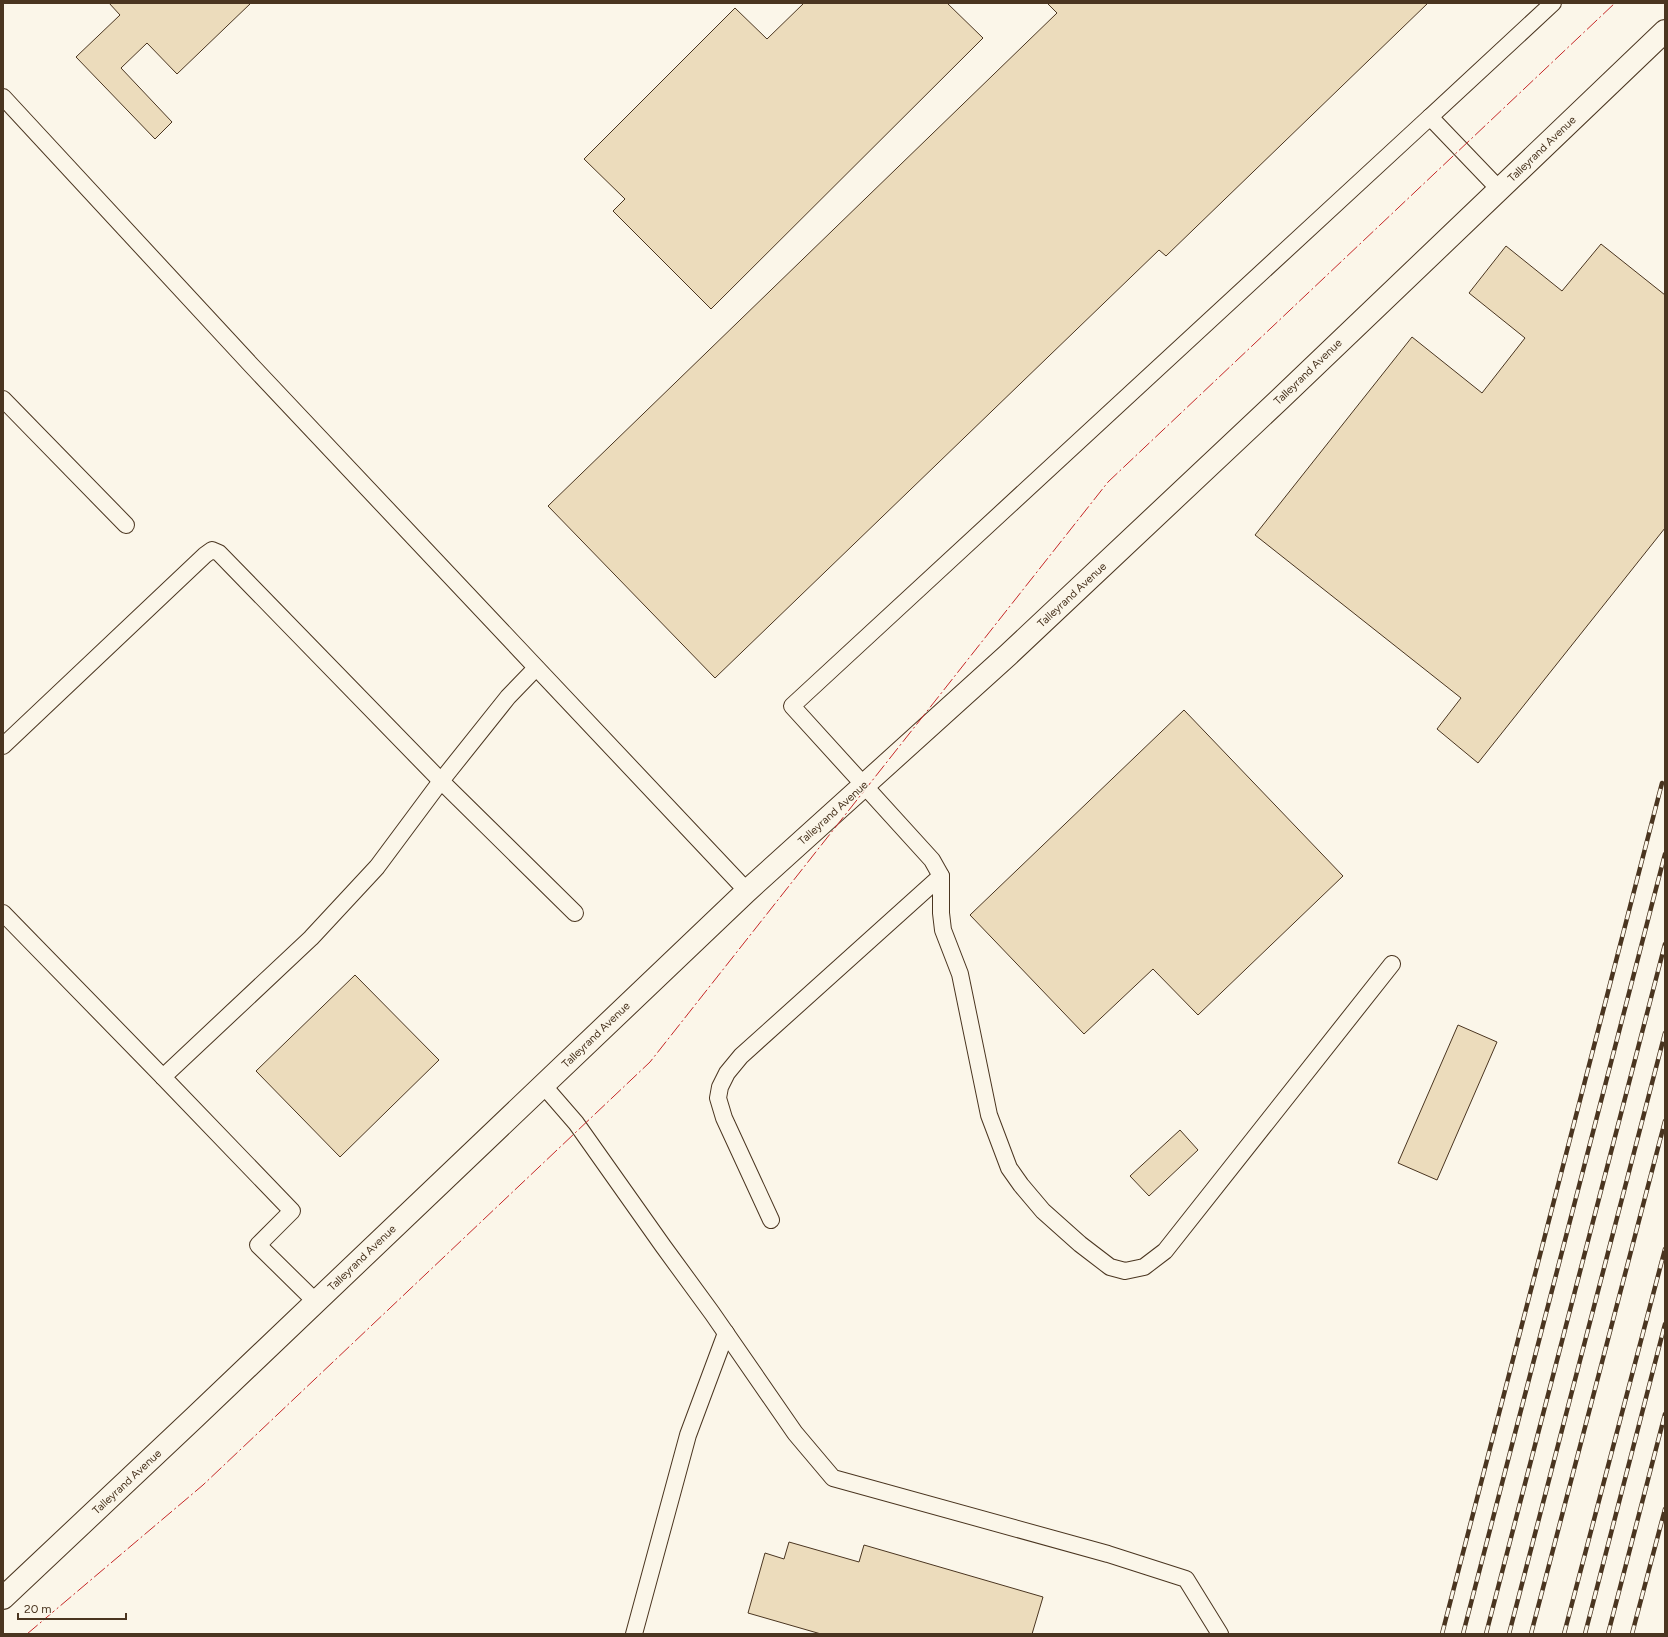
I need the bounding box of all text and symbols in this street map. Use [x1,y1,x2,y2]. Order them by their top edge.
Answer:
street label: Talleyrand Avenue [1505,113,1579,185]
street label: Talleyrand Avenue [1271,336,1345,408]
street label: Talleyrand Avenue [1035,560,1109,630]
street label: Talleyrand Avenue [795,778,871,848]
street label: Talleyrand Avenue [559,999,633,1071]
street label: Talleyrand Avenue [325,1222,399,1294]
street label: Talleyrand Avenue [90,1447,164,1517]
scale bar [18,1595,126,1621]
text: 20 m [24,1602,52,1616]

